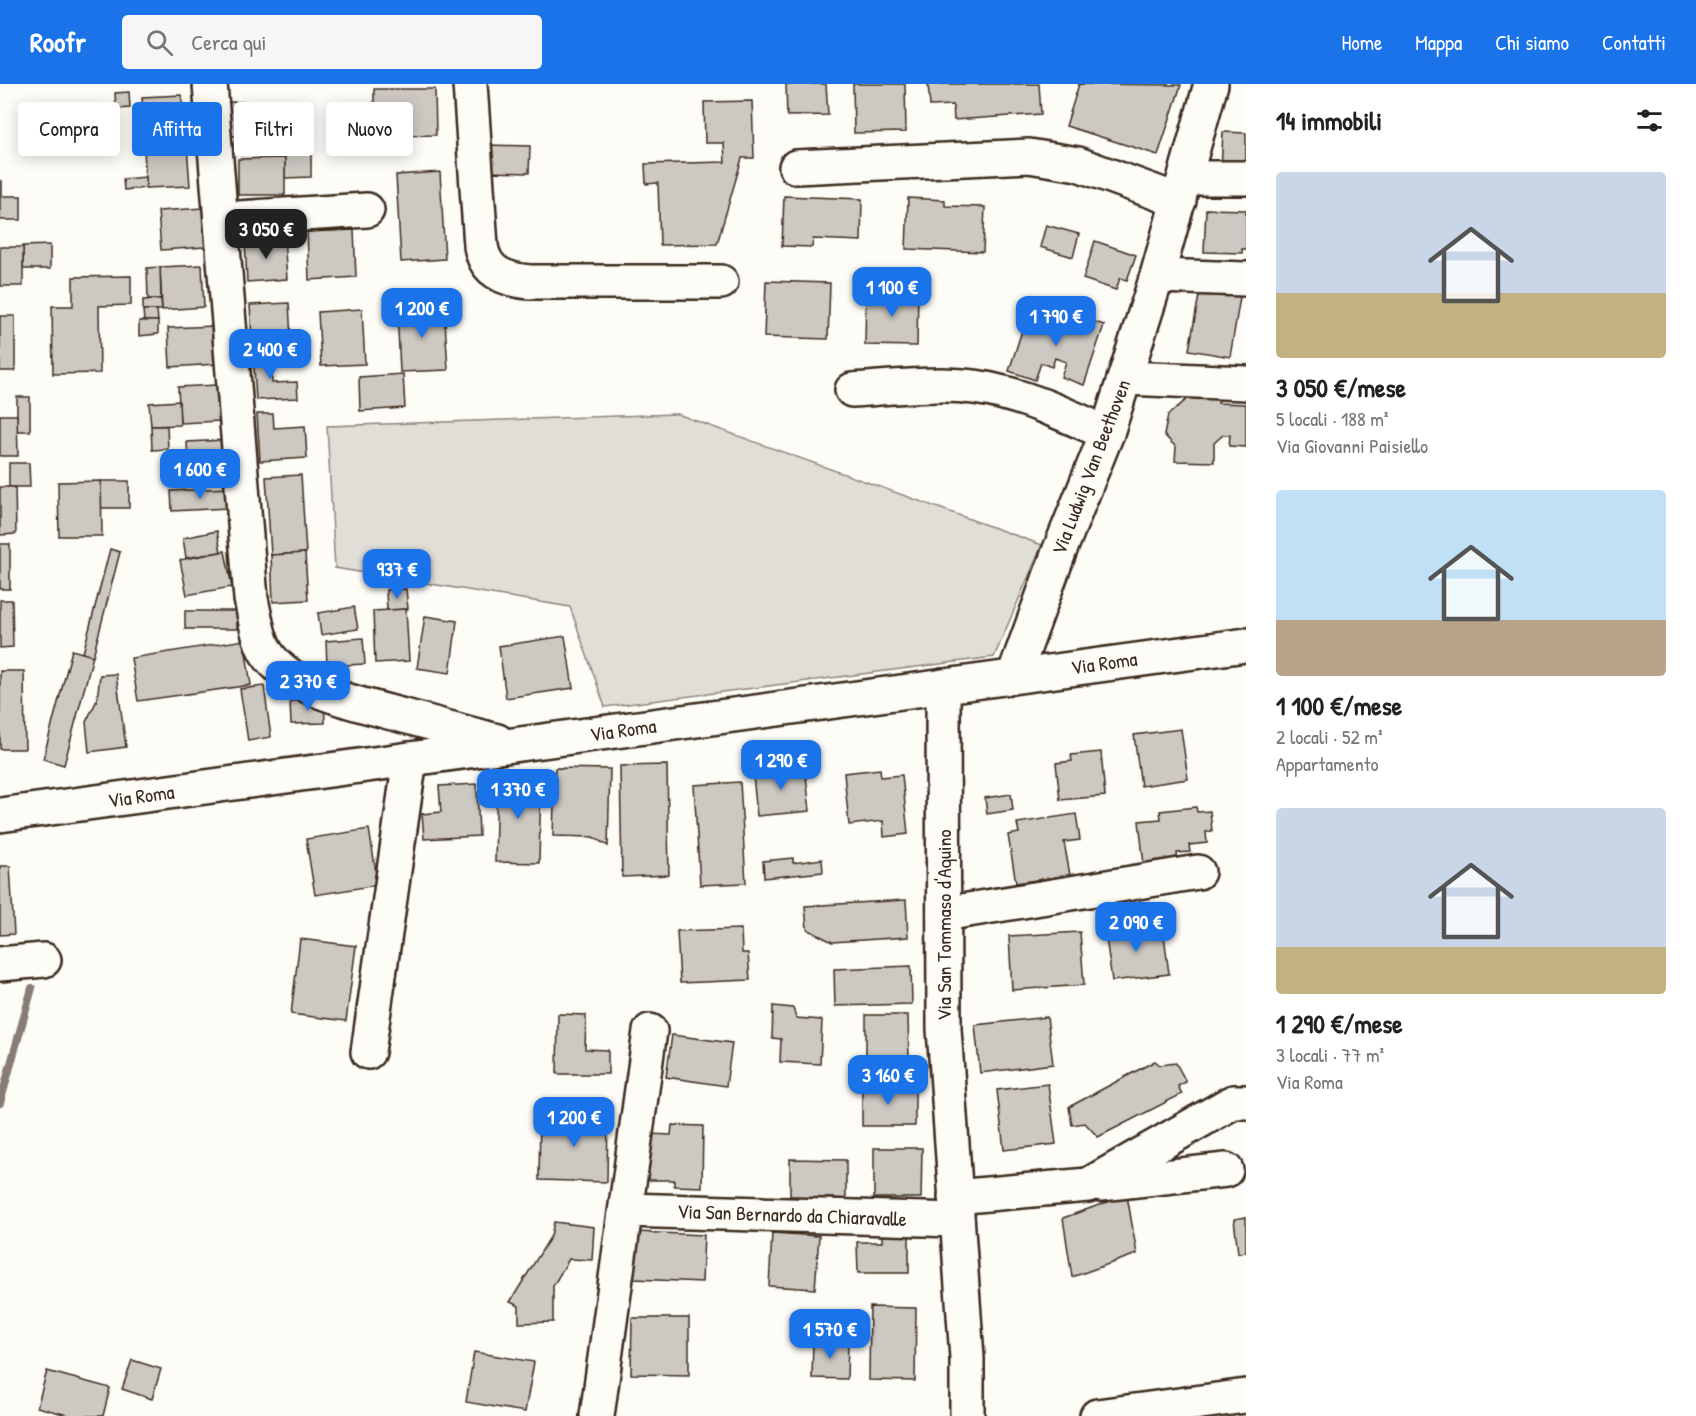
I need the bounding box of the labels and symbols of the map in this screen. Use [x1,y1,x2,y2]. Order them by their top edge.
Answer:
pin: 3 050 € [211,209,321,260]
pin: 1 100 € [837,267,947,318]
pin: 1 200 € [367,288,477,339]
pin: 1 790 € [1001,296,1111,347]
pin: 2 400 € [215,329,325,380]
street label: Via Ludwig Van Beethoven [1045,375,1136,558]
pin: 1 600 € [145,449,255,500]
pin: 937 € [355,549,439,600]
street label: Via Roma [1069,644,1139,681]
pin: 2 370 € [253,661,363,712]
street label: Via Roma [588,711,658,748]
pin: 1 290 € [726,740,836,791]
pin: 1 370 € [463,769,573,820]
street label: Via Roma [106,777,176,814]
street label: Via San Tommaso d'Aquino [930,829,957,1021]
pin: 2 090 € [1081,902,1191,953]
pin: 3 160 € [833,1055,943,1106]
pin: 1 200 € [519,1097,629,1148]
street label: Via San Bernardo da Chiaravalle [677,1197,907,1232]
pin: 1 570 € [775,1309,885,1360]

